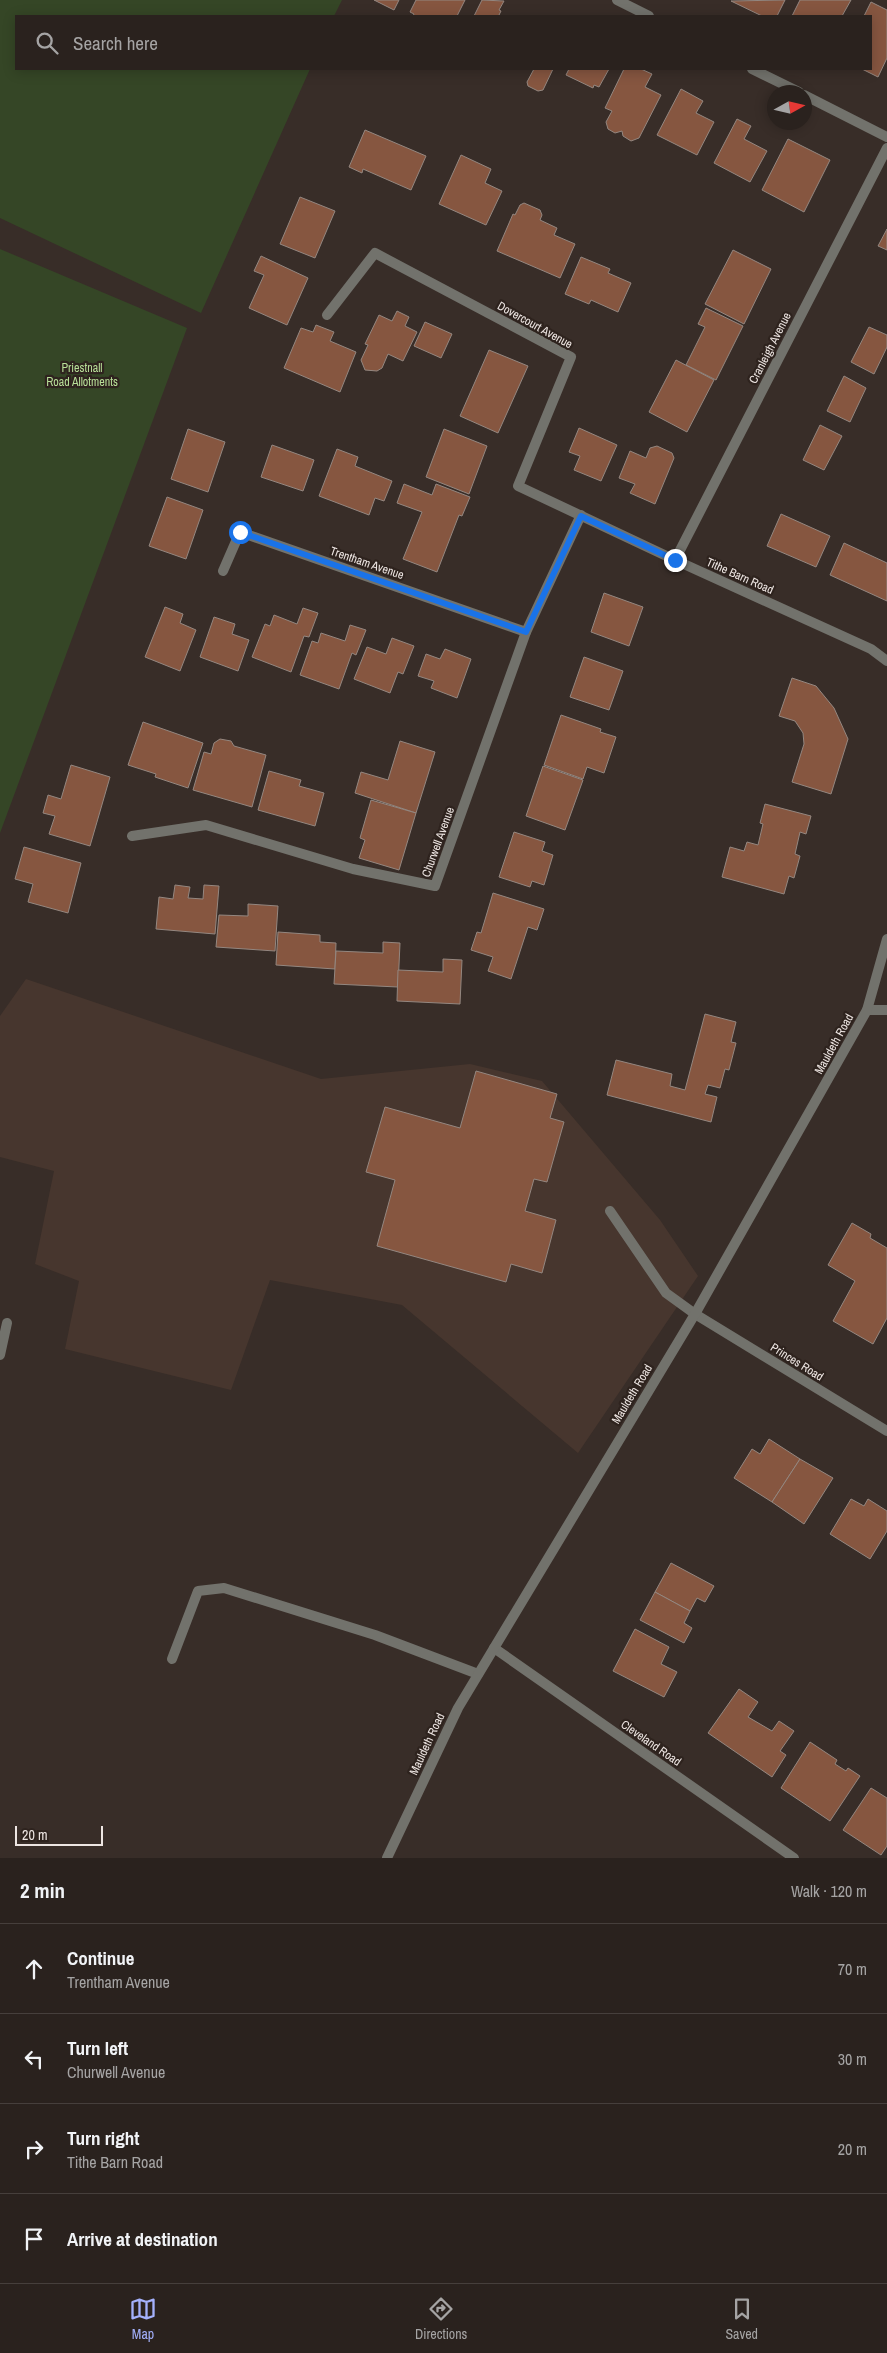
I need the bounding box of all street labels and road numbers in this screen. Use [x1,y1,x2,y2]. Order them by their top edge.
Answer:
street label: Dovercourt Avenue [495,298,575,352]
street label: Cranleigh Avenue [745,310,795,386]
street label: Trentham Avenue [328,543,406,583]
street label: Tithe Barn Road [704,554,776,598]
street label: Churwell Avenue [418,805,458,879]
street label: Mauldeth Road [811,1011,857,1077]
street label: Princes Road [767,1339,827,1385]
street label: Mauldeth Road [608,1361,656,1427]
street label: Mauldeth Road [406,1710,448,1778]
street label: Cleveland Road [618,1716,684,1770]

